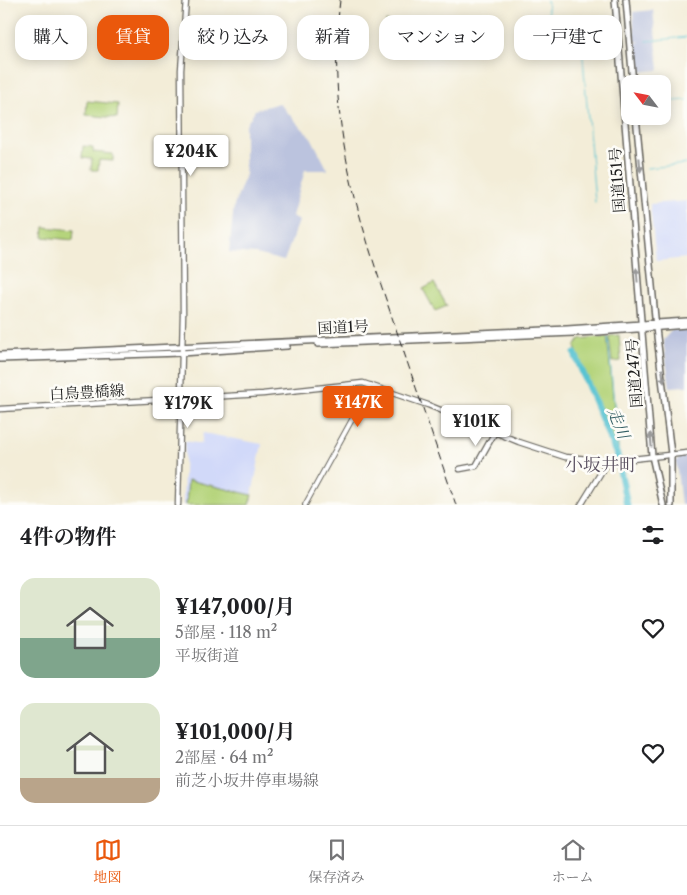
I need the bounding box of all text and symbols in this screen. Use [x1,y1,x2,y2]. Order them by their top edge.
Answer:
chip: 購入 [15,15,87,60]
chip: 賃貸 [97,15,169,60]
chip: 絞り込み [179,15,287,60]
chip: 新着 [297,15,369,60]
chip: マンション [379,15,504,60]
chip: 一戸建て [514,15,622,60]
north arrow [621,75,671,125]
map controls [621,75,671,125]
pin: ¥204K [156,134,226,177]
text: ¥204K [165,141,217,161]
street label: 国道151号 [605,147,629,213]
one-way arrow [636,157,644,173]
one-way arrow [633,267,641,283]
street label: 国道1号 [317,316,369,338]
street label: 国道247号 [622,338,646,408]
one-way arrow [659,369,667,385]
street label: 白鳥豊橋線 [49,381,125,403]
pin: ¥179K [153,386,223,429]
pin: ¥147K [323,386,393,428]
text: ¥147K [334,392,382,412]
text: ¥179K [164,393,212,413]
pin: ¥101K [441,404,511,447]
water label: 走川 [604,404,635,443]
text: ¥101K [452,411,500,431]
one-way arrow [647,432,655,448]
district label: 小坂井町 [565,454,637,476]
icon: filters [639,521,667,549]
text: 4件の物件 [20,524,116,549]
text: ¥147,000/月 [175,594,295,619]
icon: home [60,598,120,658]
icon: heart [639,614,667,642]
text: 5部屋 · 118 m² [175,622,277,642]
text: 平坂街道 [175,645,239,665]
text: ¥101,000/月 [175,719,296,744]
icon: home [60,723,120,783]
icon: heart [639,739,667,767]
text: 2部屋 · 64 m² [175,747,274,767]
text: 前芝小坂井停車場線 [175,770,319,790]
tab: 地図 [94,836,122,886]
tab: 保存済み [309,836,365,886]
tab: ホーム [552,836,594,886]

